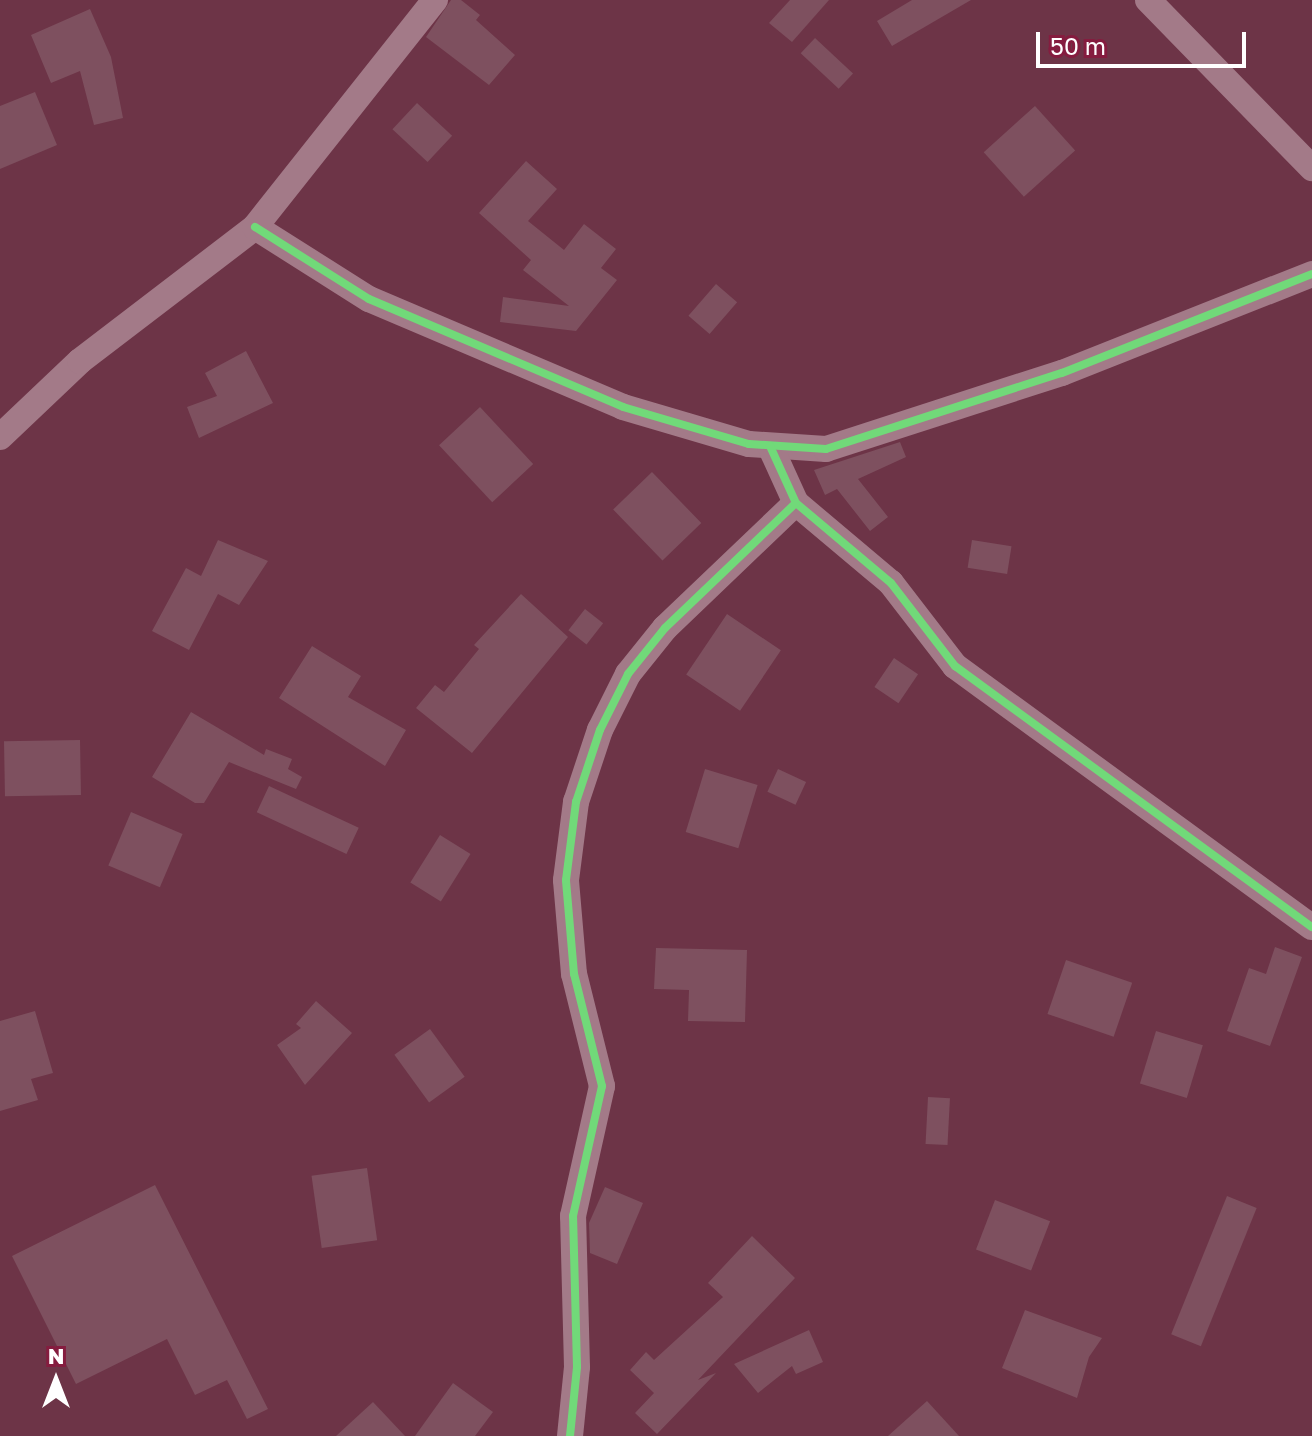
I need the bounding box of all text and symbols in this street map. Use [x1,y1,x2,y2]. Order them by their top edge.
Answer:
scale bar [1040,16,1250,66]
text: 50 m [1050,31,1106,60]
north arrow [16,1340,96,1420]
text: N [48,1342,64,1369]

